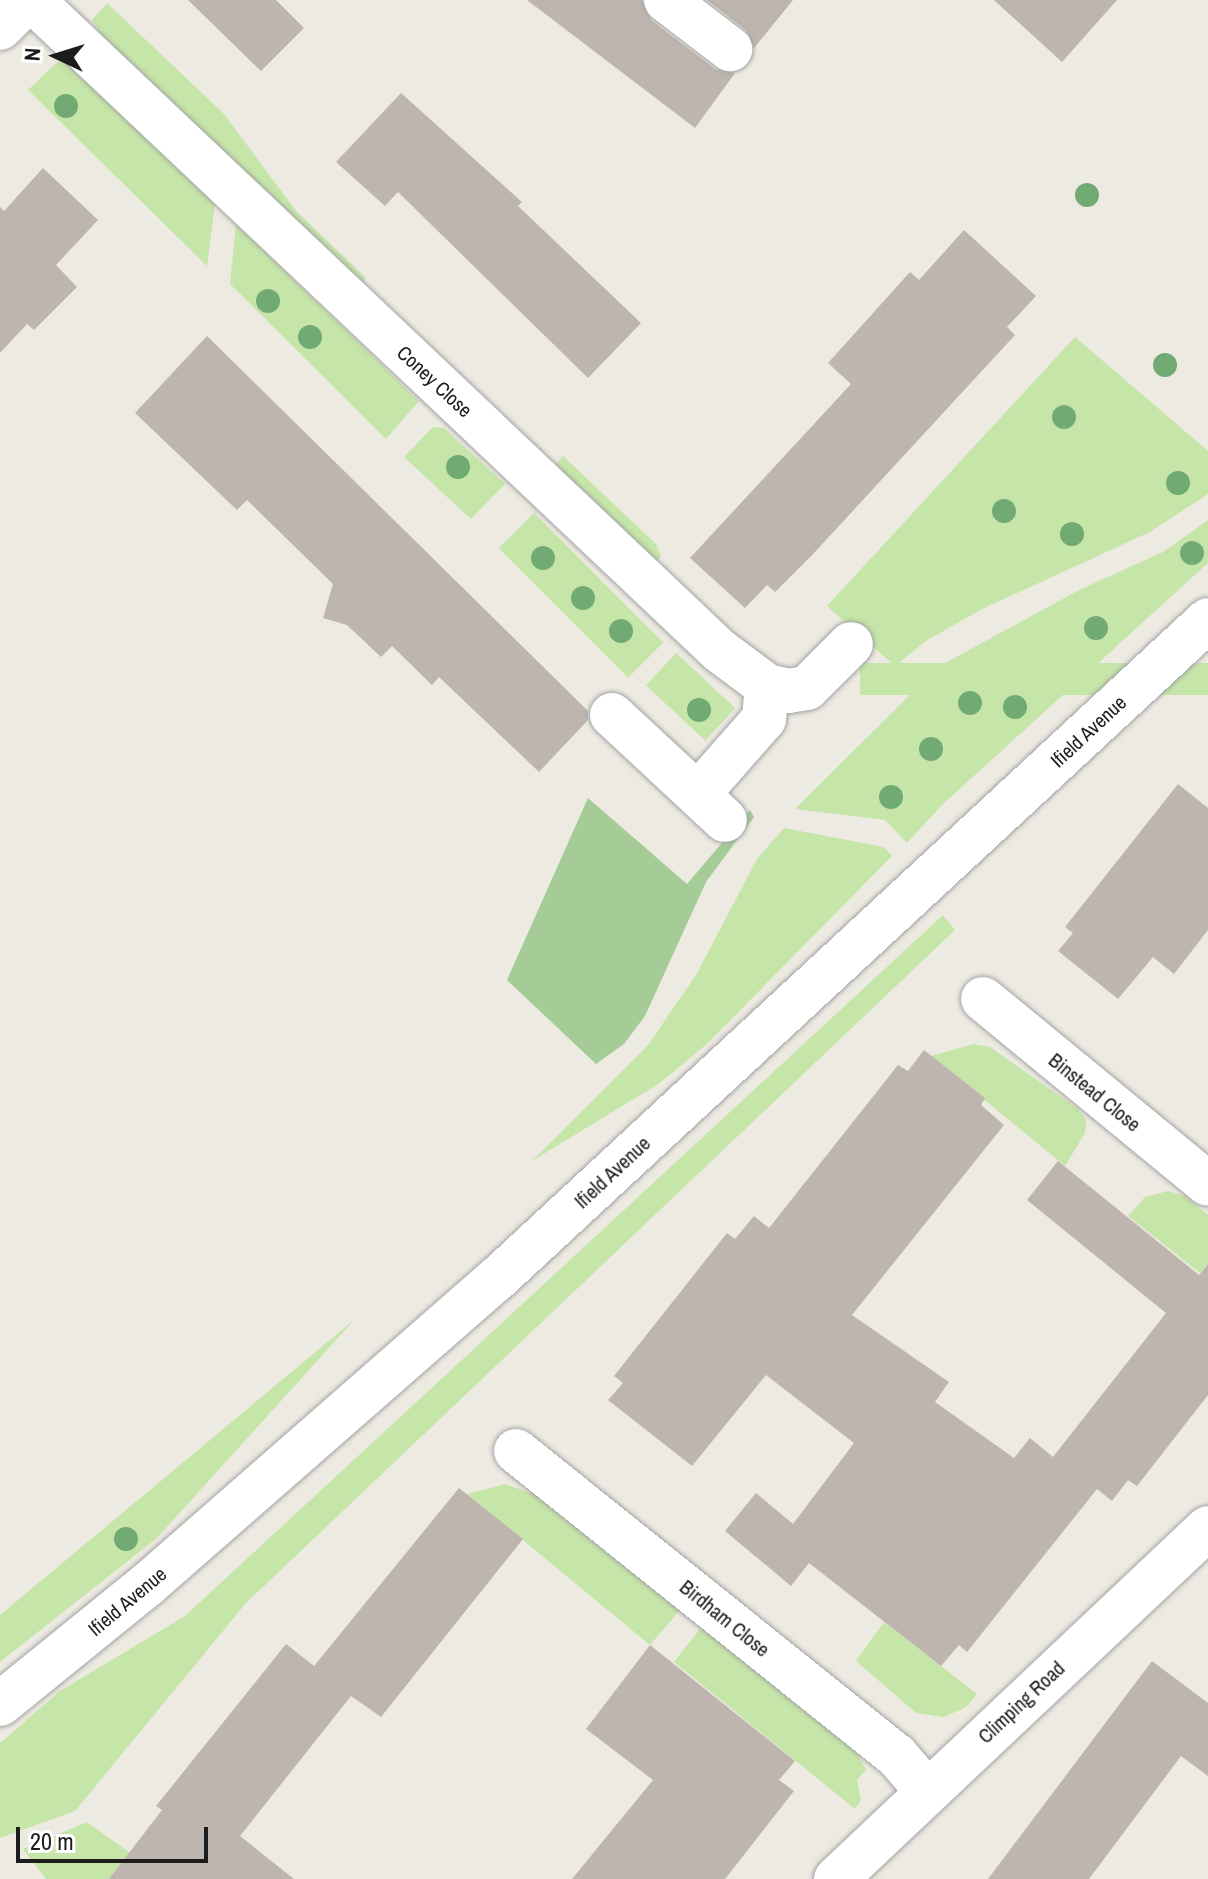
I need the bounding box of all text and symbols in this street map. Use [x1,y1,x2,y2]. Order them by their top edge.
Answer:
north arrow [16,16,96,96]
text: N [17,47,47,62]
street label: Coney Close [392,340,478,422]
street label: Ifield Avenue [1045,690,1131,772]
street label: Binstead Close [1044,1048,1146,1136]
street label: Ifield Avenue [569,1131,655,1213]
street label: Ifield Avenue [83,1561,171,1641]
street label: Birdham Close [675,1575,775,1661]
street label: Climping Road [973,1656,1069,1748]
scale bar [20,1811,212,1861]
text: 20 m [30,1825,74,1857]

